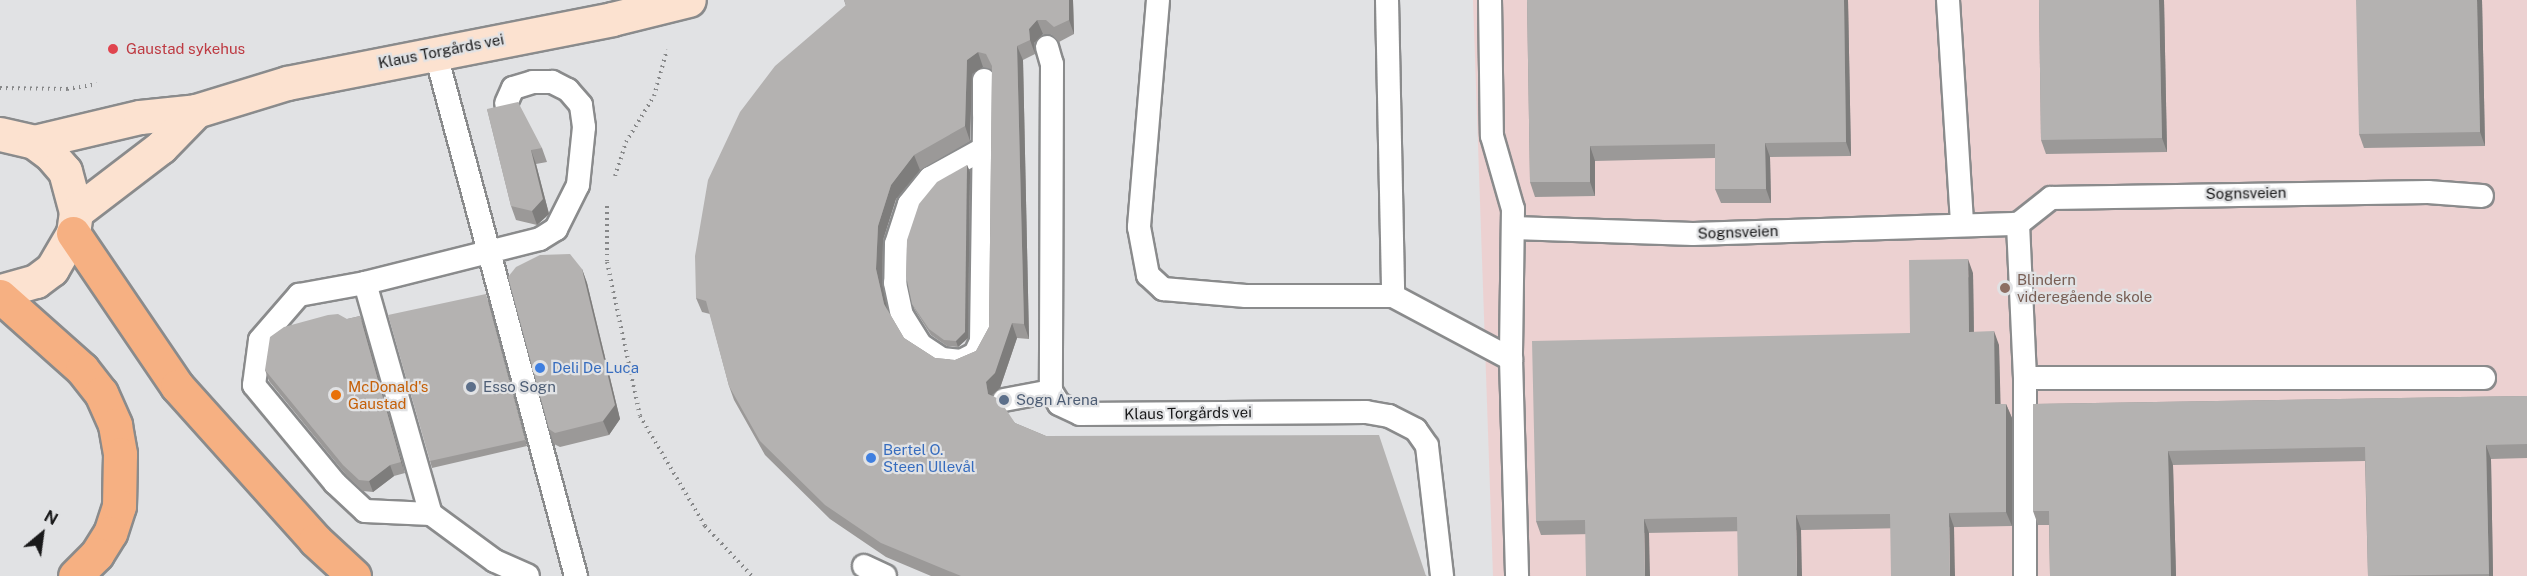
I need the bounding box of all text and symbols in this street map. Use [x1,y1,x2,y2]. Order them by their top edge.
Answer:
street label: Klaus Torgårds vei [377,30,505,72]
marker: Gaustad sykehus [104,40,122,58]
place label: Gaustad sykehus [126,40,245,58]
street label: Sognsveien [2205,183,2287,203]
street label: Sognsveien [1697,222,1779,242]
place label: Blindern videregående skole [2017,270,2152,305]
marker: Blindern videregående skole [1998,281,2012,295]
place label: Deli De Luca [552,359,639,377]
marker: Deli De Luca [533,361,547,375]
place label: McDonald's Gaustad [348,377,428,412]
place label: Esso Sogn [483,378,556,396]
marker: Esso Sogn [464,380,478,394]
marker: McDonald's Gaustad [329,388,343,402]
place label: Sogn Arena [1016,391,1098,409]
marker: Sogn Arena [997,393,1011,407]
street label: Klaus Torgårds vei [1124,403,1252,423]
place label: Bertel O. Steen Ullevål [883,440,975,475]
marker: Bertel O. Steen Ullevål [864,451,878,465]
north arrow [12,504,72,564]
text: N [41,506,61,529]

